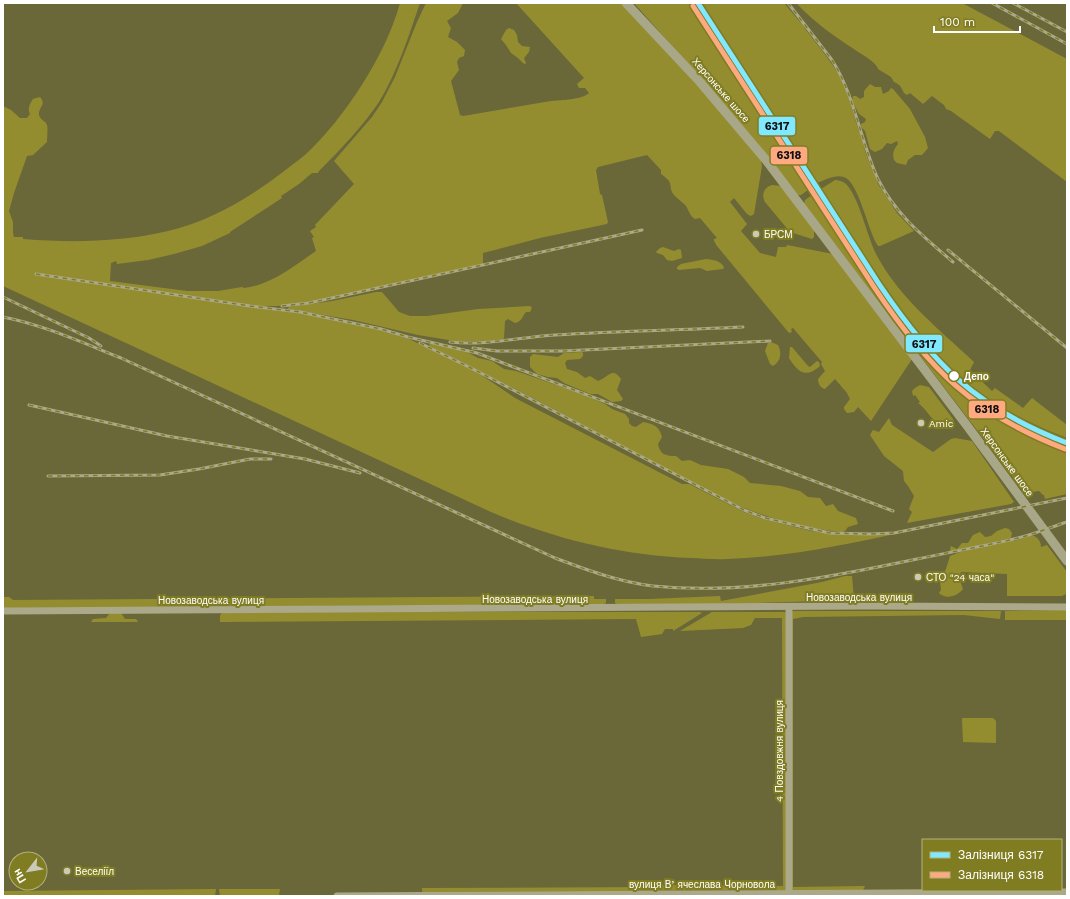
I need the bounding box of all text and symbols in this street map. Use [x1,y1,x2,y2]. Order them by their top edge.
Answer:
scale bar [934,8,1020,34]
text: 100 m [940,15,975,29]
street label: Херсонське шосе [690,56,752,125]
line badge: 6317 [758,116,796,136]
text: 6317 [765,120,790,133]
line badge: 6318 [770,146,808,165]
text: 6318 [777,149,802,162]
marker: БРСМ [751,229,761,239]
place label: БРСМ [764,229,793,240]
line badge: 6317 [905,334,943,353]
text: 6317 [912,338,937,351]
marker: Депо [947,369,961,383]
place label: Депо [964,371,989,382]
line badge: 6318 [968,400,1006,419]
text: 6318 [975,403,1000,416]
marker: Amic [916,418,926,428]
place label: Amic [929,418,954,429]
street label: Херсонське шосе [979,426,1036,499]
marker: СТО "24 часа" [913,572,923,582]
place label: СТО "24 часа" [926,572,994,583]
street label: Новозаводська вулиця [806,592,912,603]
street label: Новозаводська вулиця [482,594,588,605]
street label: Новозаводська вулиця [158,595,264,606]
street label: 4 Повздовжня вулиця [774,700,785,802]
legend [922,839,1062,891]
text: Залізниця 6317 [958,848,1044,862]
north arrow [8,851,48,891]
text: Пн [11,866,29,885]
marker: Веселіїл [62,866,72,876]
place label: Веселіїл [75,866,114,877]
text: Залізниця 6318 [958,868,1044,882]
street label: вулиця Вʼячеслава Чорновола [629,879,775,890]

